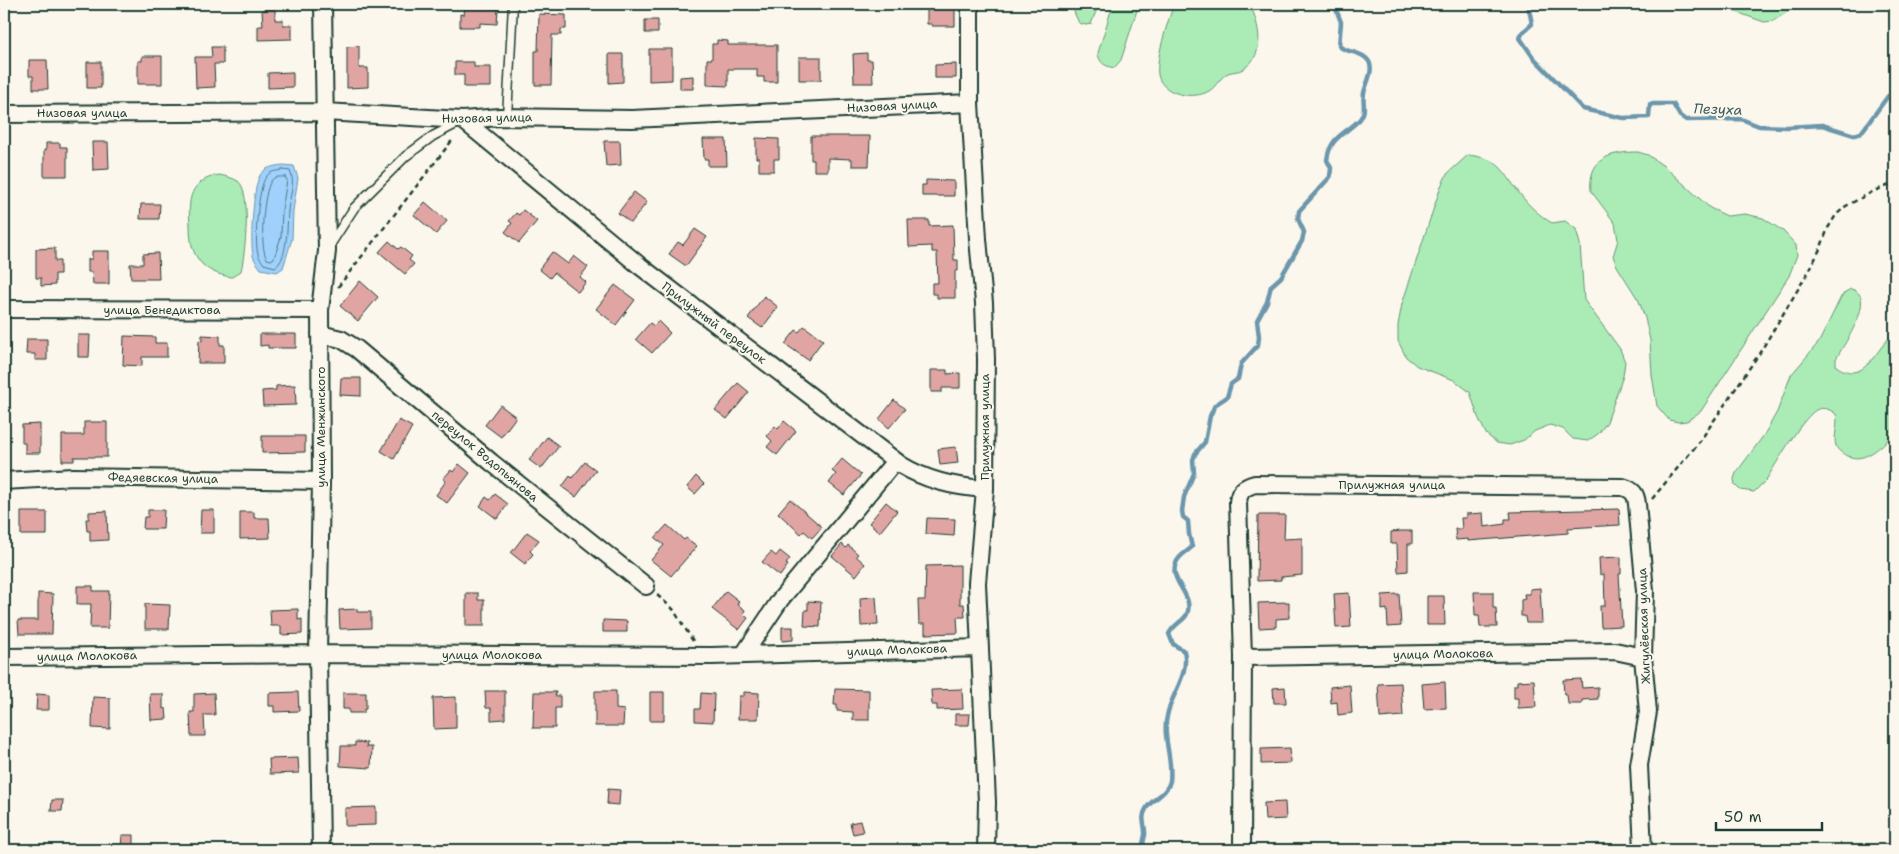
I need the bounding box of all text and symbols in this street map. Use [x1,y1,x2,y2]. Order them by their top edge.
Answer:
street label: Низовая улица [846,96,938,116]
water label: Пезуха [1693,99,1743,119]
street label: Низовая улица [37,105,128,121]
street label: Низовая улица [442,109,533,127]
street label: Прилужный переулок [659,278,770,368]
street label: улица Бенедиктова [104,302,221,318]
street label: улица Менжинского [313,367,329,487]
street label: Прилужная улица [977,373,993,480]
street label: переулок Водопьянова [428,407,542,506]
street label: Федяевская улица [108,469,219,487]
street label: Прилужная улица [1339,477,1446,493]
street label: Жигулёвская улица [1634,567,1654,684]
street label: улица Молокова [847,640,948,660]
street label: улица Молокова [1393,645,1494,663]
street label: улица Молокова [37,647,138,665]
street label: улица Молокова [442,647,543,663]
scale bar [1716,799,1823,831]
text: 50 m [1724,807,1762,827]

